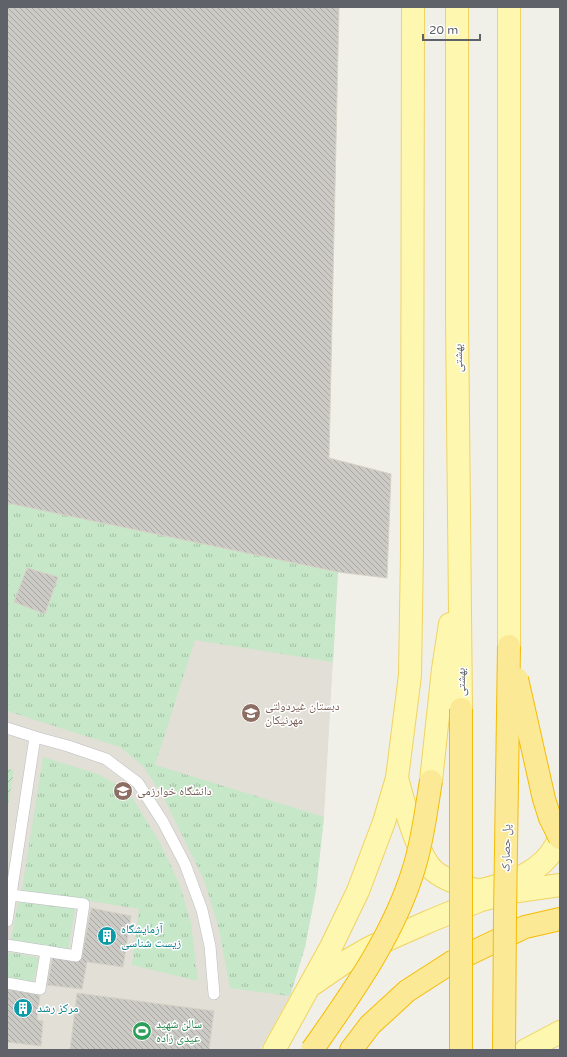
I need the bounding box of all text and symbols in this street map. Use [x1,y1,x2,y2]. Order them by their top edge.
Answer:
scale bar [423,16,480,42]
text: 20 m [429,23,458,37]
street label: بهشتى [451,344,466,372]
street label: بهشتى [454,668,469,696]
place label: دبستان غیردولتی مهرنیکان [265,699,340,727]
school or university icon: دبستان غیردولتی مهرنیکان [240,702,262,724]
school or university icon: دانشگاه خوارزمی [112,780,134,802]
place label: دانشگاه خوارزمی [137,784,212,798]
street label: پل حصارک [499,824,514,872]
place label: آزمایشگاه زیست شناسی [121,922,182,950]
building icon: آزمایشگاه زیست شناسی [96,925,118,947]
building icon: مرکز رشد [12,997,34,1019]
place label: مرکز رشد [37,1001,78,1015]
place label: سالن شهید عیدی زاده [156,1017,202,1045]
sports icon: سالن شهید عیدی زاده [131,1020,153,1042]

